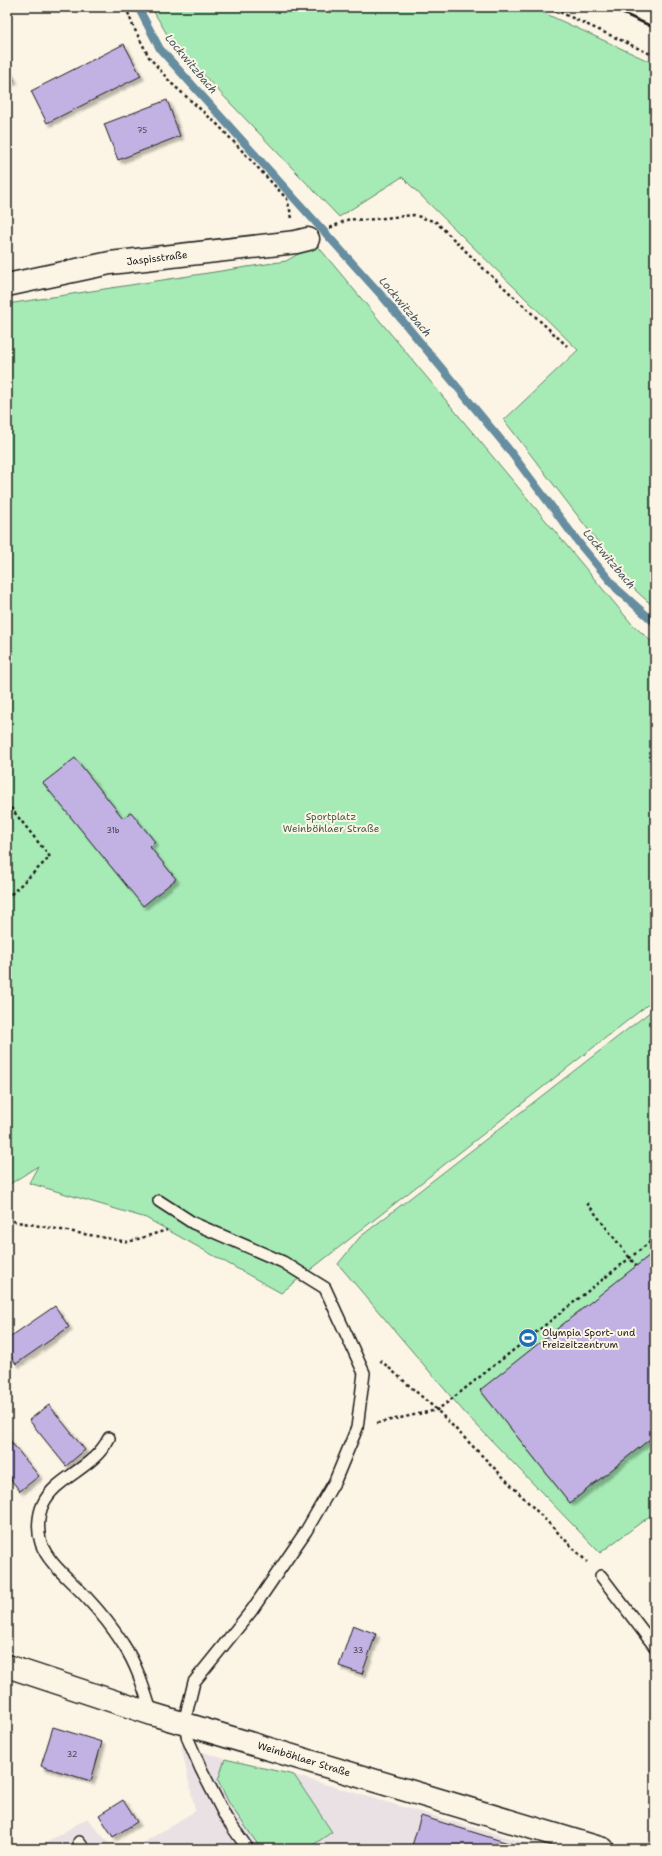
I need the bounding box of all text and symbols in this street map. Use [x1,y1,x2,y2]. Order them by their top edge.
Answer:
water label: Lockwitzbach [161,31,221,97]
house number: 75 [137,125,147,136]
street label: Jaspisstraße [126,248,189,268]
water label: Lockwitzbach [375,274,435,340]
water label: Lockwitzbach [579,526,639,592]
park label: Sportplatz Weinböhlaer Straße [283,810,380,835]
house number: 31b [106,825,120,836]
place label: Olympia Sport- und Freizeitzentrum [542,1326,636,1351]
sports icon: Olympia Sport- und Freizeitzentrum [517,1327,539,1349]
house number: 33 [353,1645,363,1656]
street label: Weinböhlaer Straße [256,1739,352,1779]
house number: 32 [67,1749,78,1760]

